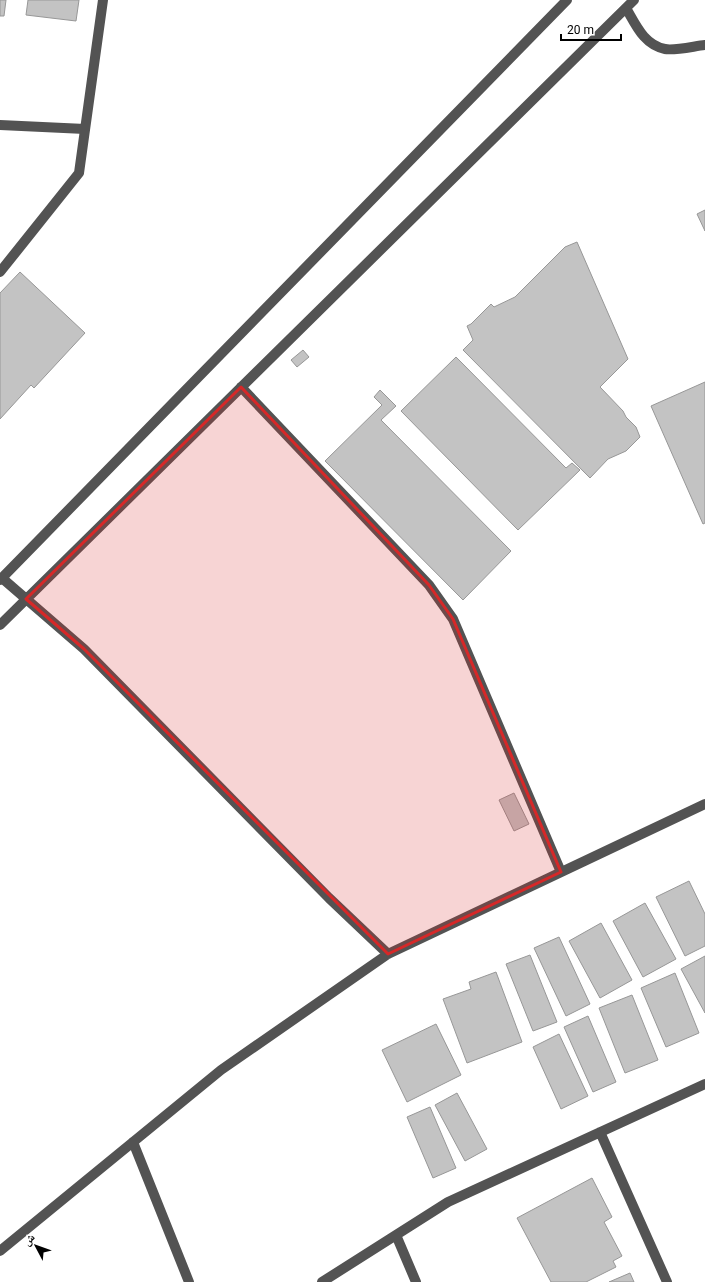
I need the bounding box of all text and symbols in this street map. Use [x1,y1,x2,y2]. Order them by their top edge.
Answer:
scale bar [561,16,621,42]
text: 20 m [567,23,594,37]
north arrow [16,1226,56,1266]
text: ش [20,1231,39,1249]

